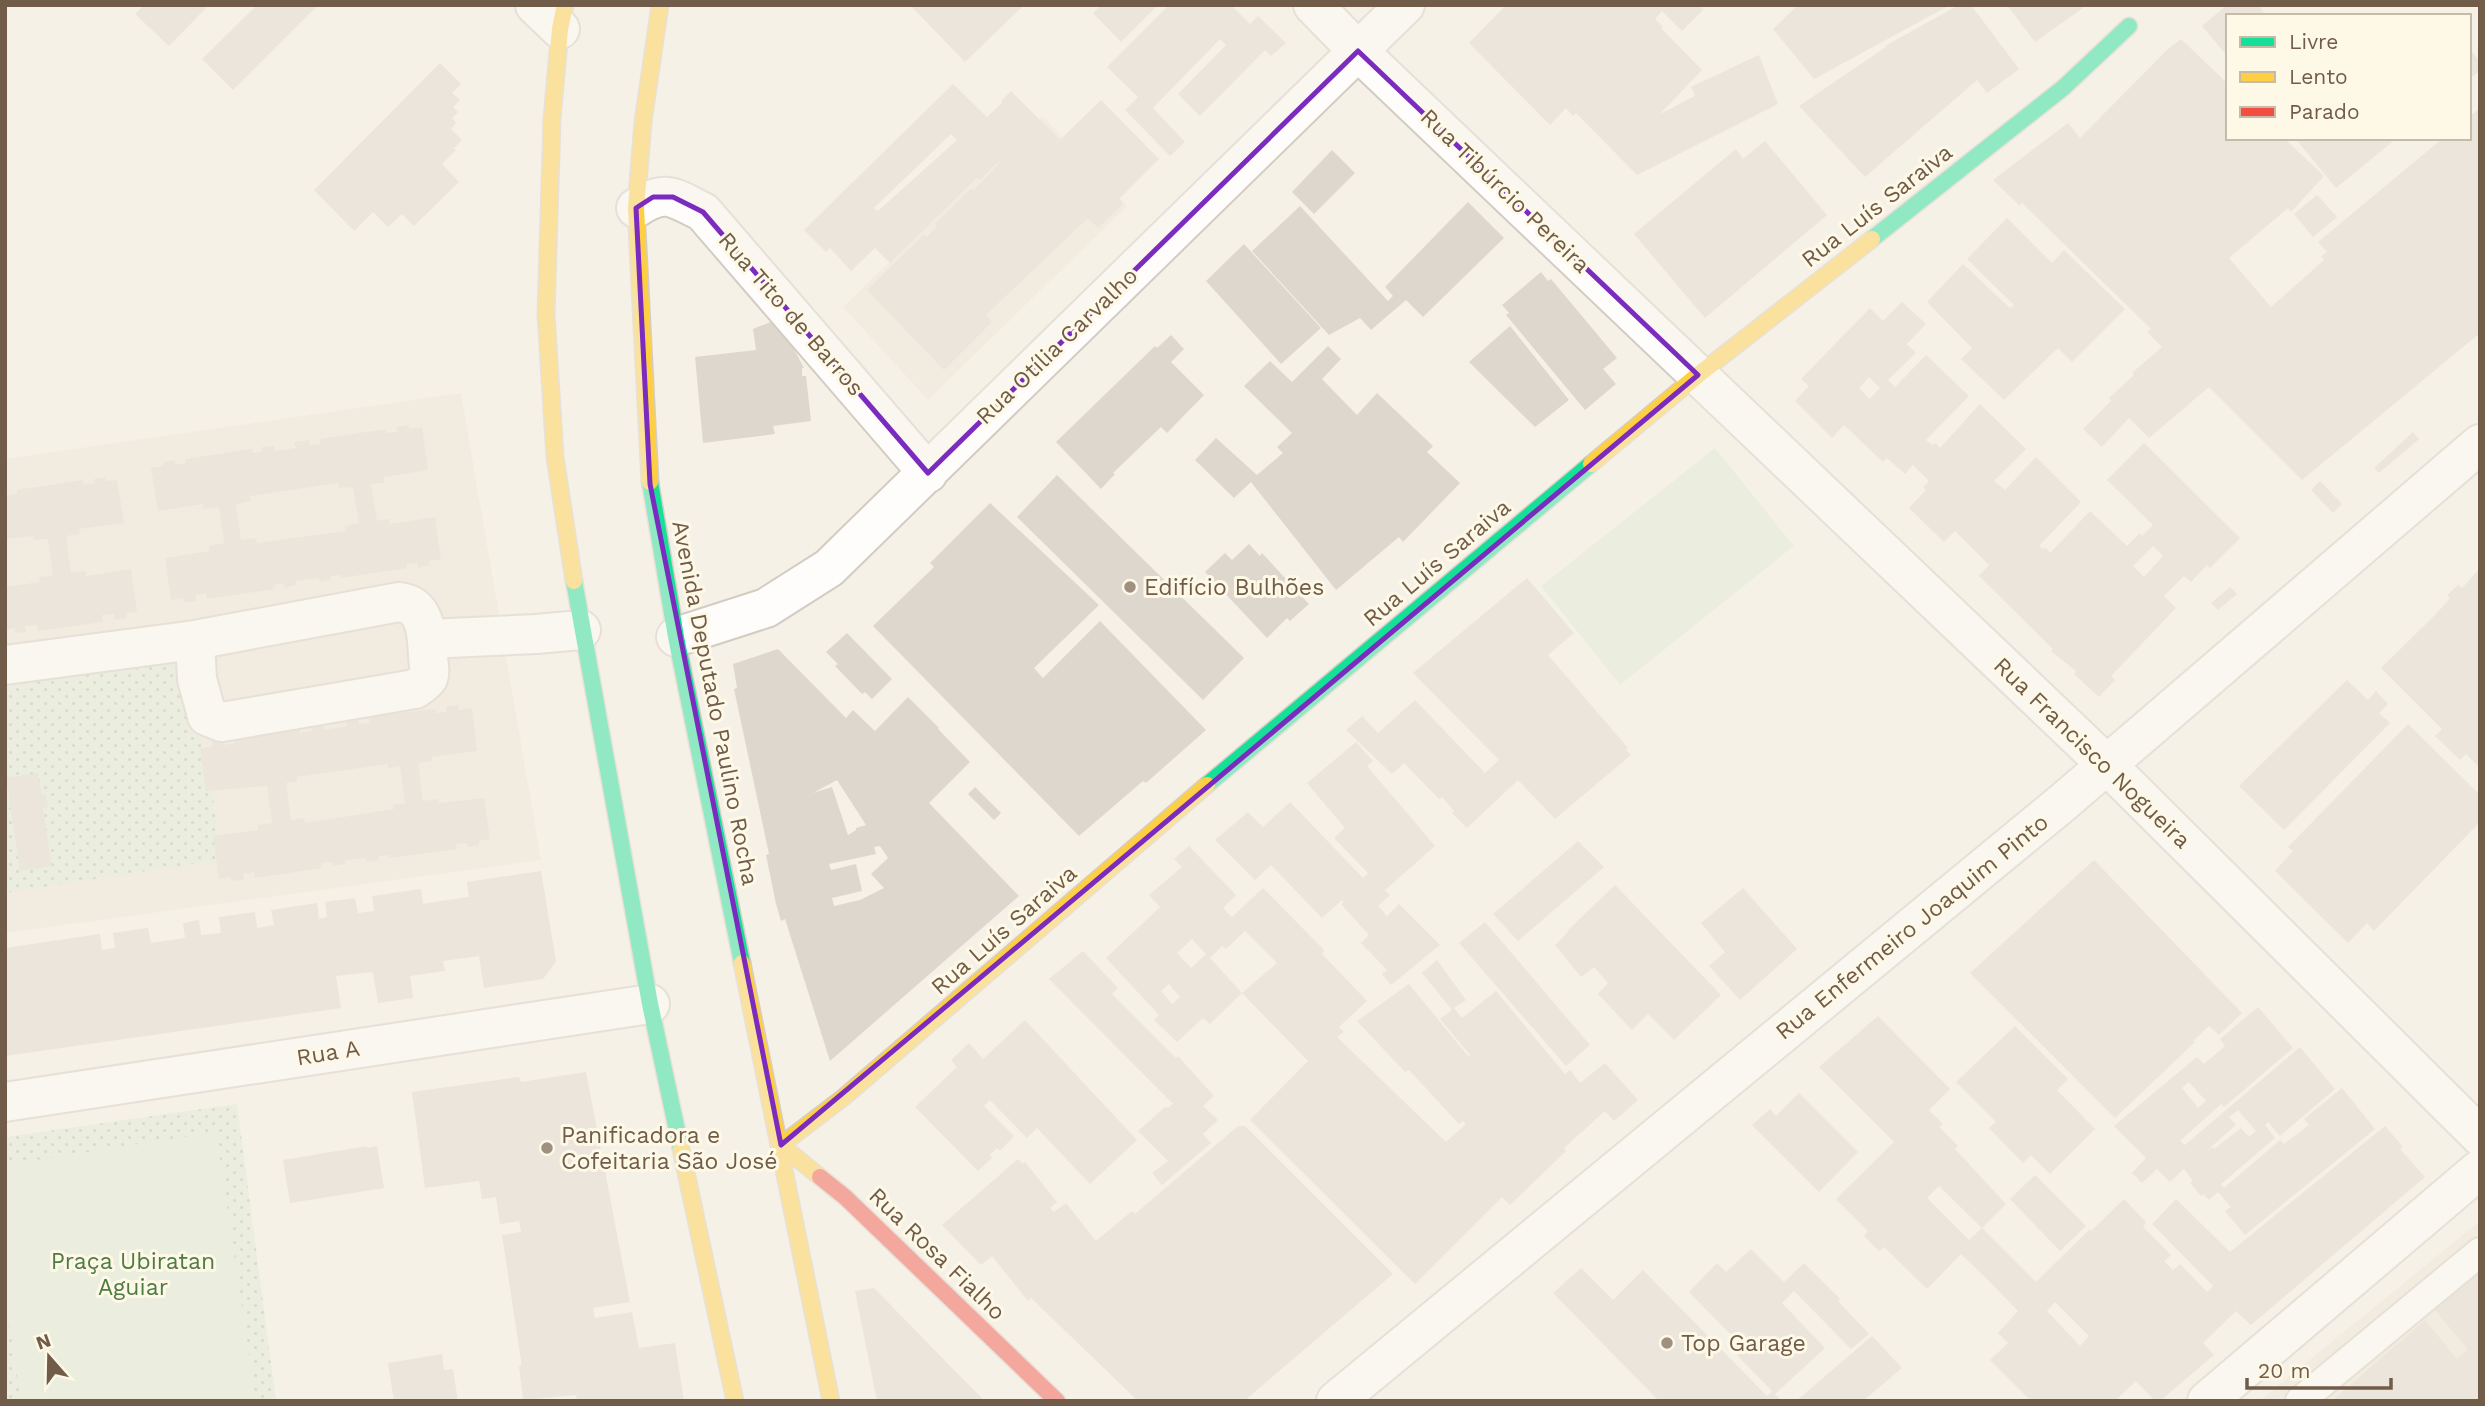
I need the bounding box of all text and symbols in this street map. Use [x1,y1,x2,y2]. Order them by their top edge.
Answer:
legend [2226,14,2471,140]
text: Livre [2289,29,2338,54]
text: Lento [2289,64,2348,89]
text: Parado [2289,99,2360,124]
street label: Rua Tibúrcio Pereira [1415,103,1595,279]
street label: Rua Luís Saraiva [1796,139,1958,273]
street label: Rua Tito de Barros [713,227,869,401]
street label: Rua Otília Carvalho [971,262,1143,430]
street label: Rua Luís Saraiva [1358,494,1516,632]
street label: Avenida Deputado Paulino Rocha [666,518,764,888]
place label: Edifício Bulhões [1144,574,1324,601]
marker: Edifício Bulhões [1122,579,1138,595]
street label: Rua Francisco Nogueira [1988,652,2196,854]
street label: Rua Enfermeiro Joaquim Pinto [1770,809,2054,1045]
street label: Rua Luís Saraiva [926,860,1082,1000]
street label: Rua A [294,1035,362,1071]
place label: Panificadora e Cofeitaria São José [561,1122,778,1175]
marker: Panificadora e Cofeitaria São José [539,1140,555,1156]
street label: Rua Rosa Fialho [863,1182,1011,1326]
park label: Praça Ubiratan Aguiar [51,1248,215,1301]
north arrow [14,1322,84,1392]
text: N [33,1328,54,1355]
place label: Top Garage [1681,1330,1806,1357]
marker: Top Garage [1659,1335,1675,1351]
scale bar [2247,1346,2390,1390]
text: 20 m [2258,1358,2310,1383]

